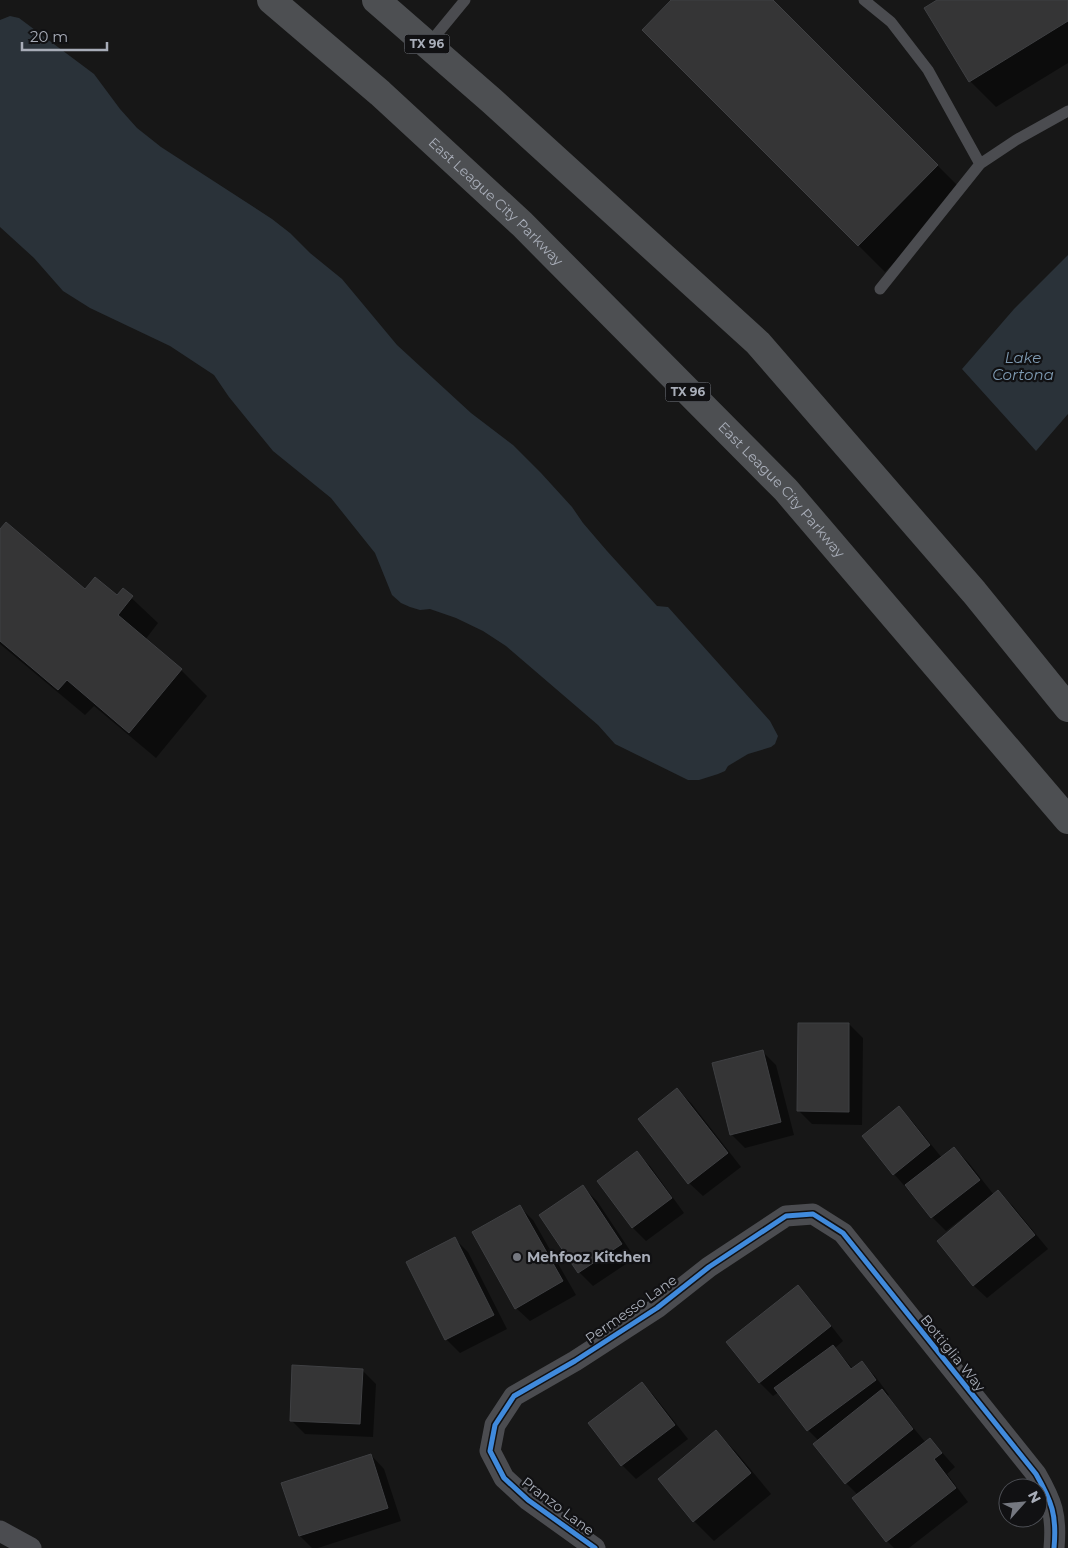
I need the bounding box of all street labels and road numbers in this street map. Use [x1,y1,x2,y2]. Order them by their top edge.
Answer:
road number: TX 96 [404,34,450,54]
street label: East League City Parkway [425,133,567,270]
road number: TX 96 [666,382,710,402]
street label: East League City Parkway [714,418,849,562]
street label: Permesso Lane [582,1271,680,1347]
street label: Bottiglia Way [917,1311,990,1395]
street label: Pranzo Lane [518,1473,598,1539]

